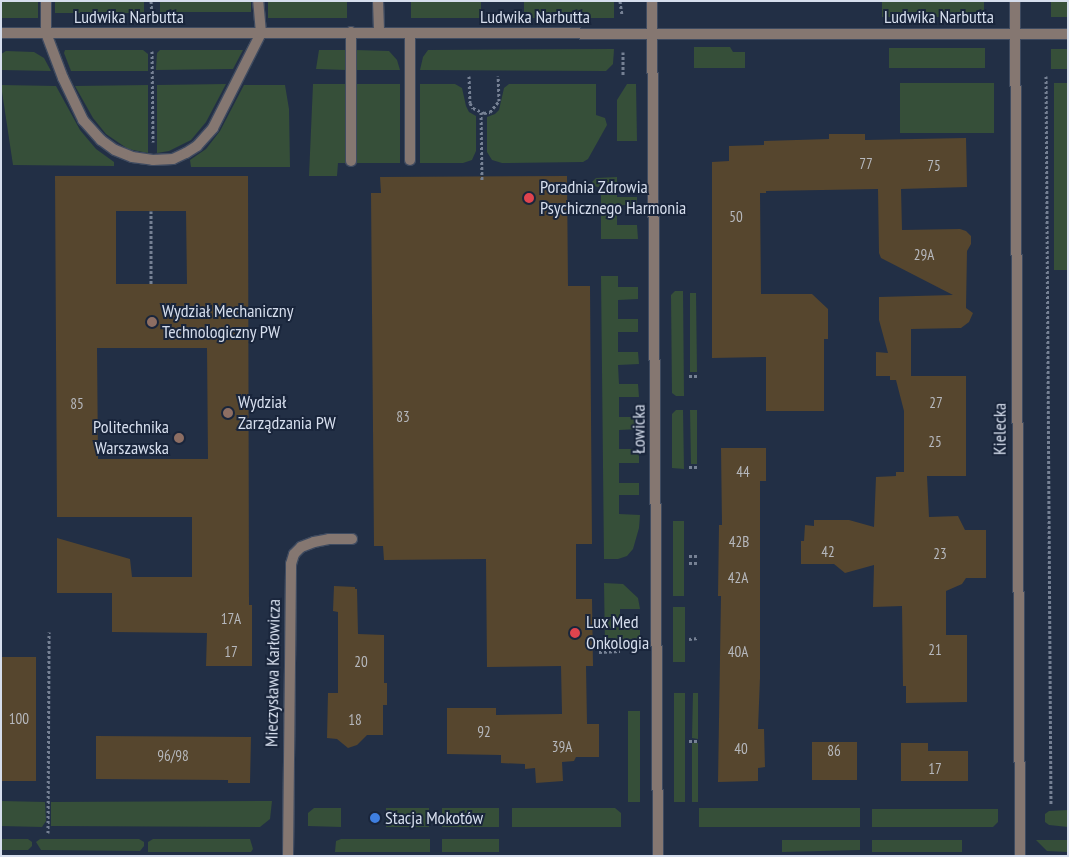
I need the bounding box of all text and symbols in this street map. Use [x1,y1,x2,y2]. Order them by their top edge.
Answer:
street label: Ludwika Narbutta [74,6,184,28]
street label: Ludwika Narbutta [480,6,590,28]
street label: Ludwika Narbutta [884,6,994,28]
house number: 77 [859,155,873,173]
house number: 75 [927,157,941,175]
place label: Poradnia Zdrowia Psychicznego Harmonia [540,177,686,220]
marker: Poradnia Zdrowia Psychicznego Harmonia [522,191,536,205]
house number: 50 [729,208,743,226]
house number: 29A [914,246,934,264]
place label: Wydział Mechaniczny Technologiczny PW [162,301,293,344]
marker: Wydział Mechaniczny Technologiczny PW [146,316,158,328]
place label: Wydział Zarządzania PW [238,392,336,434]
house number: 27 [929,394,943,412]
house number: 85 [70,395,84,413]
street label: Kielecka [989,403,1011,455]
street label: Łowicka [628,404,650,454]
marker: Wydział Zarządzania PW [222,407,234,419]
house number: 83 [396,408,410,426]
place label: Politechnika Warszawska [93,417,169,459]
marker: Politechnika Warszawska [173,432,185,444]
house number: 25 [928,433,942,451]
house number: 44 [736,463,750,481]
house number: 42B [729,533,749,551]
house number: 42 [821,543,835,561]
house number: 23 [933,545,947,563]
house number: 42A [728,569,748,587]
street label: Mieczysława Karłowicza [261,599,285,747]
house number: 17A [221,610,241,628]
place label: Lux Med Onkologia [586,612,649,654]
marker: Lux Med Onkologia [568,626,582,640]
house number: 21 [928,641,942,659]
house number: 17 [224,643,238,661]
house number: 40A [728,643,748,661]
house number: 20 [354,653,368,671]
house number: 100 [9,710,29,728]
house number: 18 [348,711,362,729]
house number: 92 [477,723,491,741]
house number: 39A [552,738,572,756]
house number: 40 [734,740,748,758]
house number: 86 [827,742,841,760]
house number: 96/98 [157,747,189,765]
house number: 17 [928,760,942,778]
place label: Stacja Mokotów [385,807,483,829]
marker: Stacja Mokotów [369,812,381,824]

